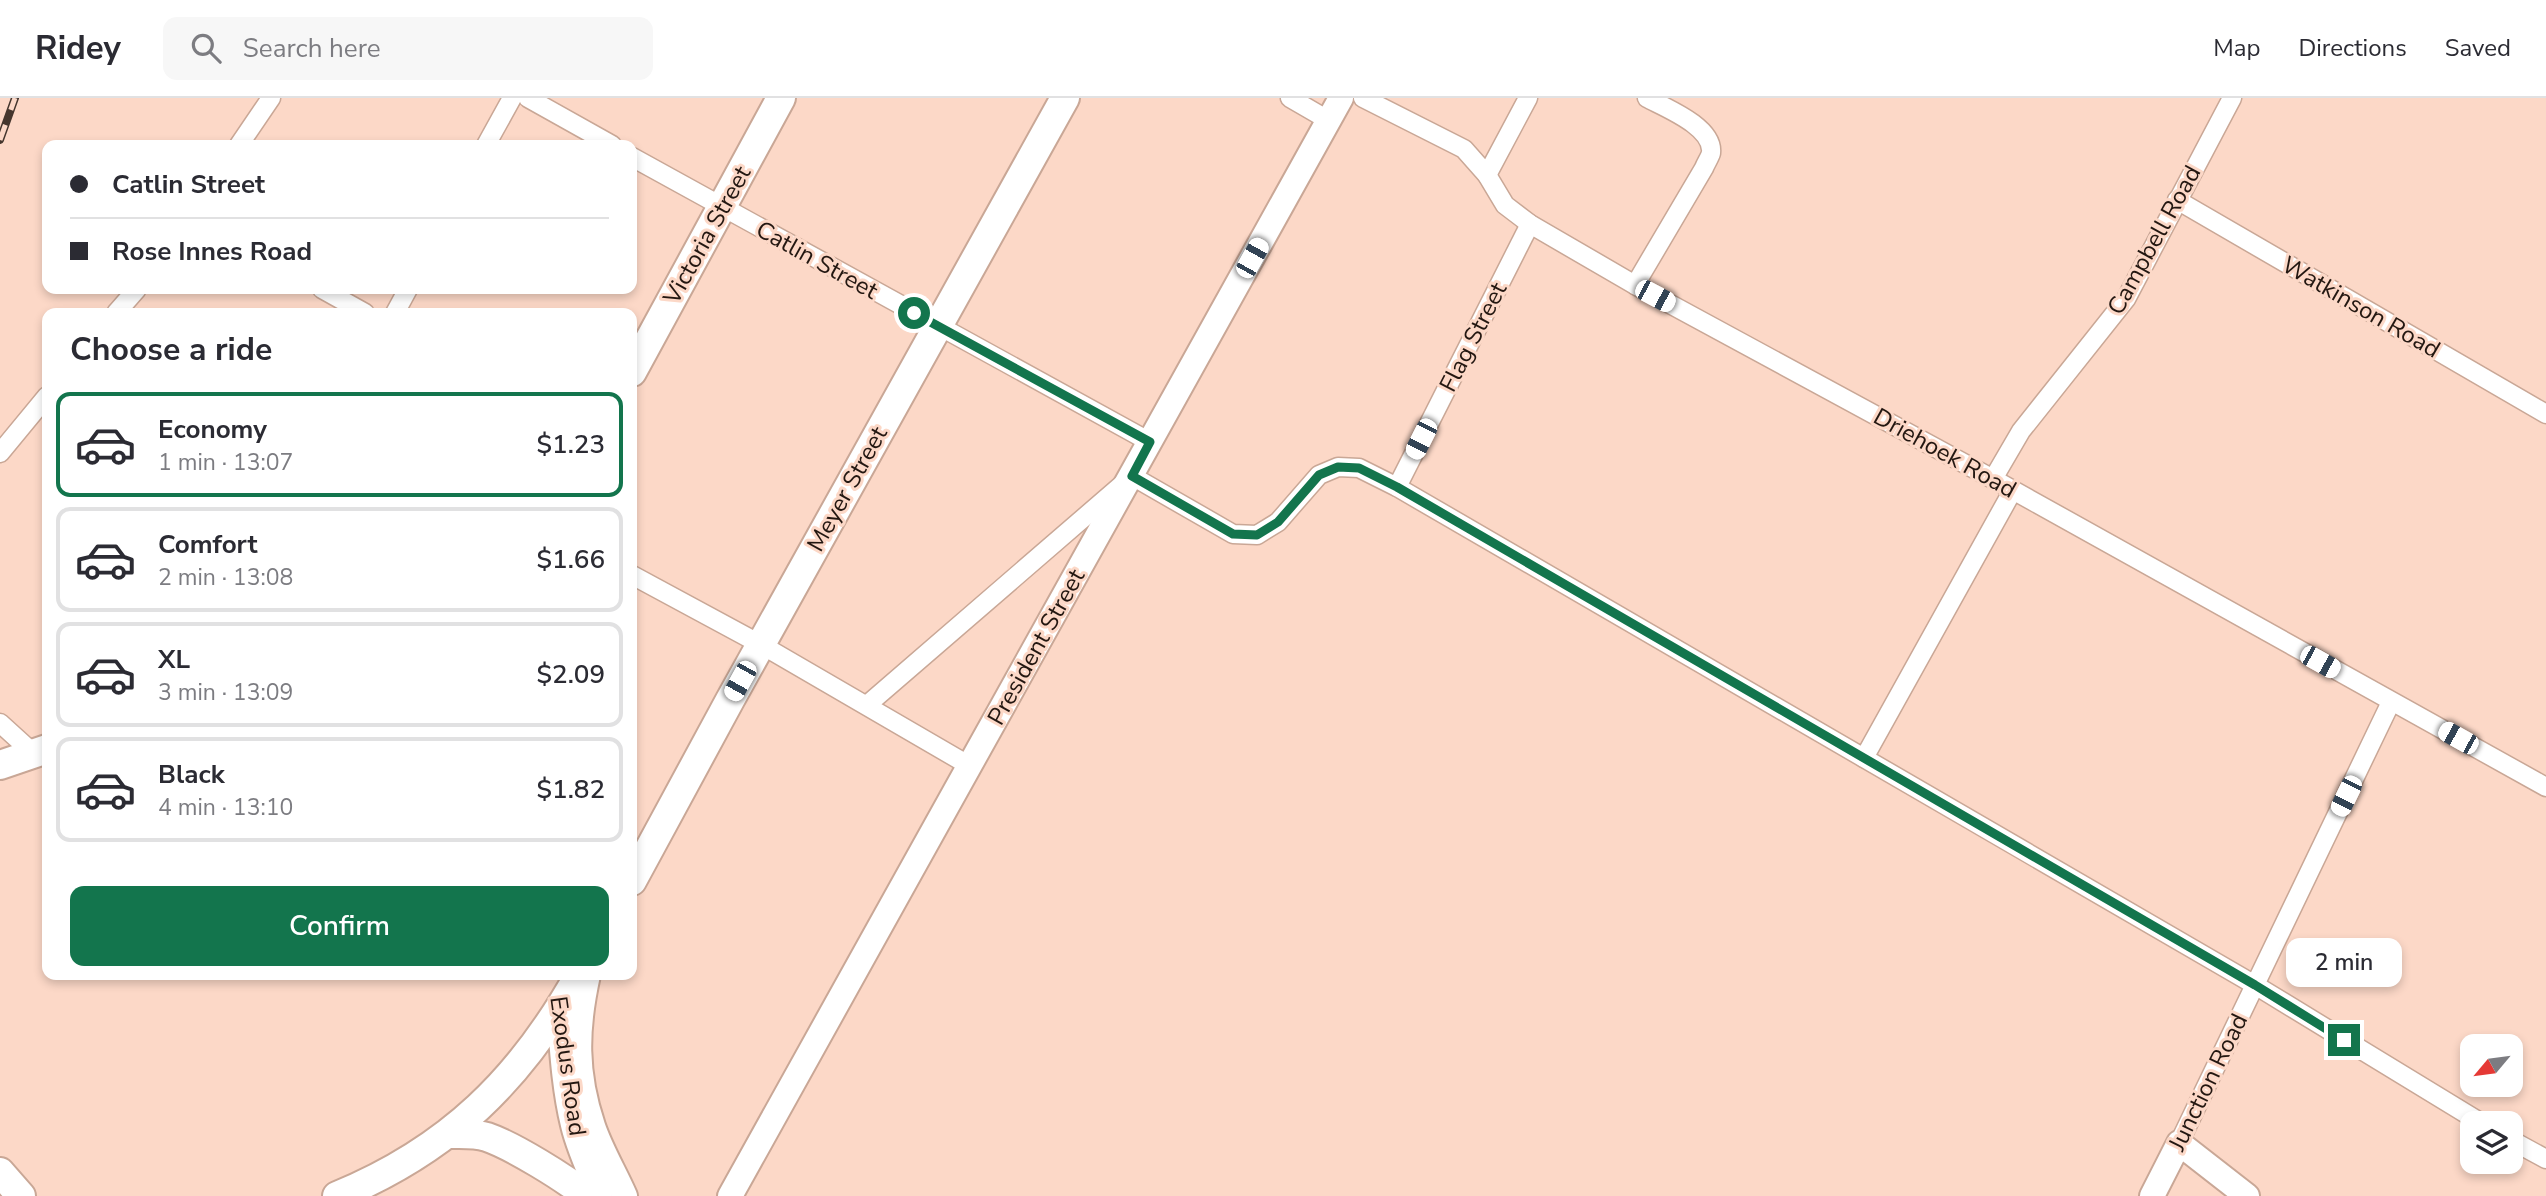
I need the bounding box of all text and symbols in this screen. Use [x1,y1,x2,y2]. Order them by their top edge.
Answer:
search box [163,17,653,80]
text: Ridey [35,26,121,71]
icon: search [187,29,225,67]
text: Search here [243,31,381,66]
text: Map [2213,32,2260,64]
text: Directions [2298,32,2407,64]
text: Saved [2445,32,2511,64]
street label: Victoria Street [655,160,758,311]
street label: Campbell Road [2100,160,2208,320]
text: Catlin Street [112,167,265,202]
street label: Catlin Street [750,213,884,307]
text: Rose Innes Road [112,234,312,269]
car [1233,235,1272,281]
street label: Watkinson Road [2276,249,2446,365]
street label: Flag Street [1432,276,1514,397]
car [1632,277,1679,315]
route start [898,297,930,329]
text: Choose a ride [70,328,272,371]
street label: Driehoek Road [1868,401,2022,505]
text: Economy [158,412,267,447]
icon: car [74,413,137,476]
car [1403,416,1440,462]
street label: Meyer Street [799,420,895,557]
text: $1.23 [536,427,605,462]
text: 1 min · 13:07 [158,447,293,478]
text: Comfort [158,527,258,562]
icon: car [74,528,137,591]
text: $1.66 [536,542,605,577]
text: 2 min · 13:08 [158,562,293,593]
street label: President Street [980,563,1092,731]
text: XL [158,642,190,677]
icon: car [74,643,137,706]
car [2297,643,2344,681]
text: $2.09 [536,657,605,692]
car [721,658,760,704]
text: 3 min · 13:09 [158,677,293,708]
car [2435,719,2482,757]
text: Black [158,757,225,792]
icon: car [74,758,137,821]
text: $1.82 [536,772,605,807]
car [2328,773,2365,819]
text: 4 min · 13:10 [158,792,293,823]
button: Confirm [70,886,609,966]
callout: 2 min [2286,939,2402,988]
text: 2 min [2315,947,2373,978]
street label: Exodus Road [542,994,594,1138]
street label: Junction Road [2161,1008,2255,1157]
route end [2328,1024,2360,1056]
north arrow [2460,1034,2524,1097]
map controls [2460,1034,2523,1174]
button: layers [2460,1111,2523,1174]

